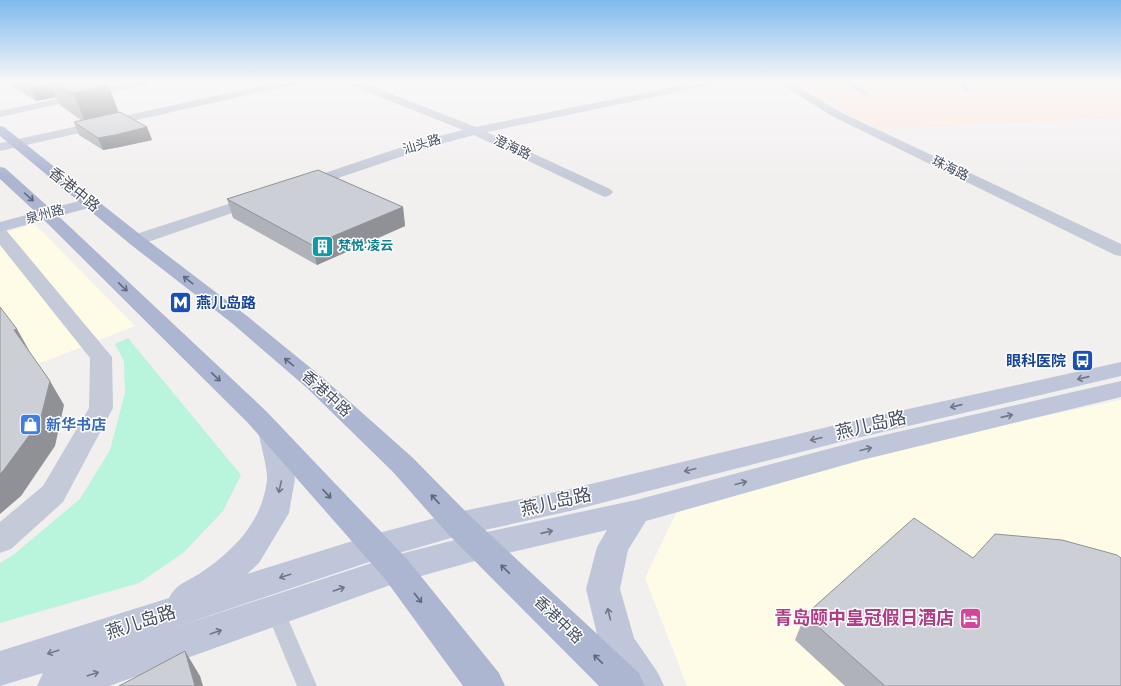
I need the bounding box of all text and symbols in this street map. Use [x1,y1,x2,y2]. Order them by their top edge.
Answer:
street label: 汕头路 [401,132,443,157]
street label: 澄海路 [492,132,533,162]
street label: 珠海路 [930,153,971,183]
street label: 香港中路 [46,165,103,215]
one-way arrow [24,193,34,202]
street label: 泉州路 [24,202,66,226]
building icon: 梵悦·凌云 [309,233,335,259]
place label: 梵悦·凌云 [338,238,393,253]
one-way arrow [182,276,193,285]
one-way arrow [118,282,128,292]
metro station icon: 燕儿岛路 [168,290,194,316]
place label: 燕儿岛路 [196,295,256,311]
bus stop icon: 眼科医院 [1069,348,1095,374]
place label: 眼科医院 [1006,353,1066,369]
one-way arrow [284,357,295,366]
street label: 香港中路 [299,368,354,420]
one-way arrow [211,373,221,382]
one-way arrow [1077,374,1090,382]
one-way arrow [950,403,963,411]
street label: 燕儿岛路 [833,407,908,443]
one-way arrow [1000,411,1013,419]
shop icon: 新华书店 [17,412,43,438]
place label: 新华书店 [46,416,106,433]
one-way arrow [810,435,823,443]
one-way arrow [860,445,873,452]
one-way arrow [683,467,696,474]
one-way arrow [734,479,747,486]
one-way arrow [275,480,283,493]
street label: 燕儿岛路 [518,484,593,520]
one-way arrow [322,489,332,499]
one-way arrow [430,494,439,504]
one-way arrow [540,527,553,535]
one-way arrow [500,564,510,573]
one-way arrow [279,573,291,581]
one-way arrow [332,585,344,593]
one-way arrow [414,593,423,604]
street label: 香港中路 [531,593,585,646]
street label: 燕儿岛路 [103,601,178,643]
hotel icon: 青岛颐中皇冠假日酒店 [957,606,983,632]
one-way arrow [605,608,613,621]
place label: 青岛颐中皇冠假日酒店 [774,608,954,628]
one-way arrow [209,627,221,635]
one-way arrow [47,649,60,656]
one-way arrow [593,654,603,664]
one-way arrow [86,670,99,677]

